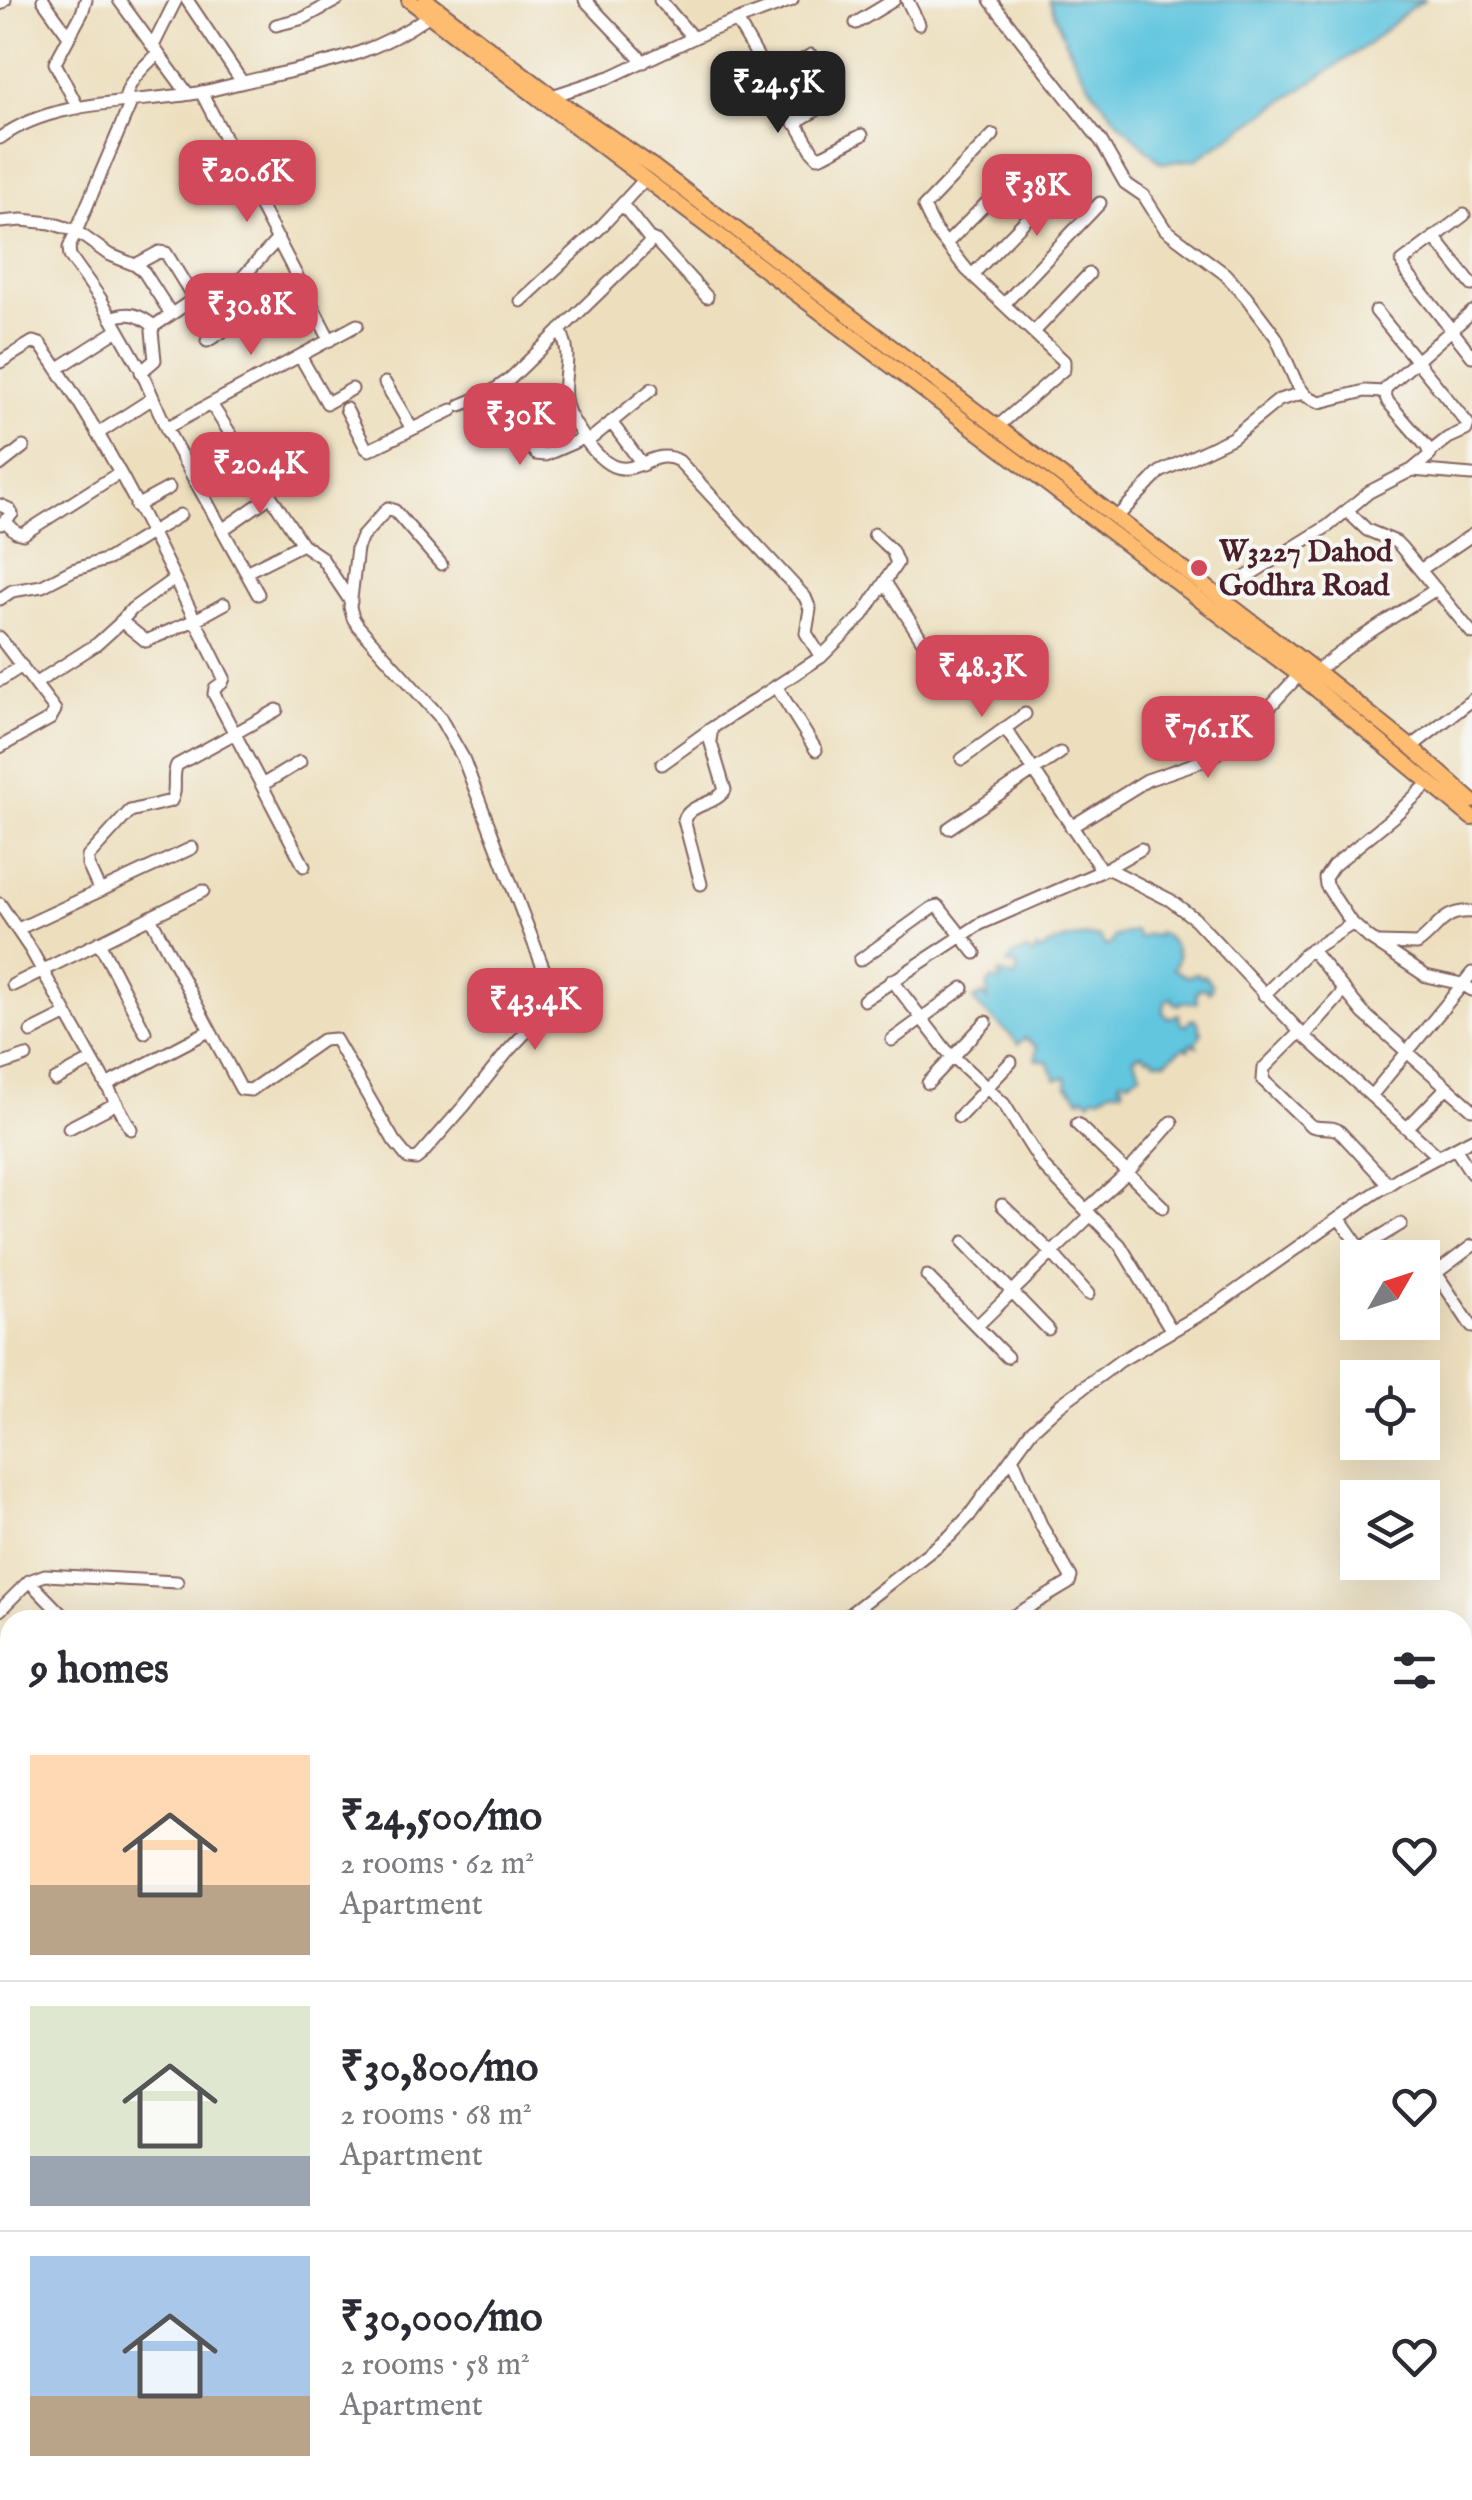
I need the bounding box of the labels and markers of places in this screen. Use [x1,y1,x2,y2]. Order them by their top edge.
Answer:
pin: ₹24.5K [697,51,859,136]
pin: ₹20.6K [166,140,328,225]
pin: ₹38K [978,154,1096,239]
pin: ₹30.8K [170,273,332,358]
pin: ₹30K [461,383,579,468]
pin: ₹20.4K [179,432,341,517]
place label: W3227 Dahod Godhra Road [1218,534,1393,606]
marker: W3227 Dahod Godhra Road [1188,557,1210,579]
pin: ₹48.3K [901,635,1063,720]
pin: ₹76.1K [1127,696,1289,781]
pin: ₹43.4K [454,968,616,1053]

